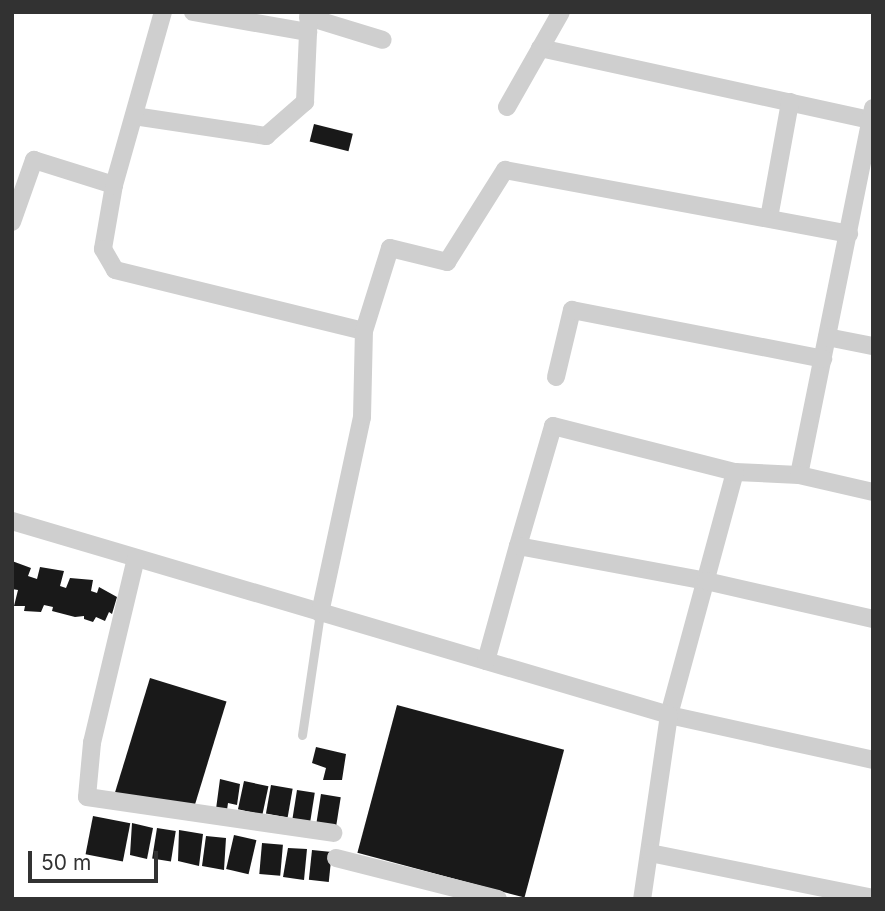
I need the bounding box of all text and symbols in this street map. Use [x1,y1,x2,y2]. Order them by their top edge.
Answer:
scale bar [32,838,161,882]
text: 50 m [41,850,91,875]

